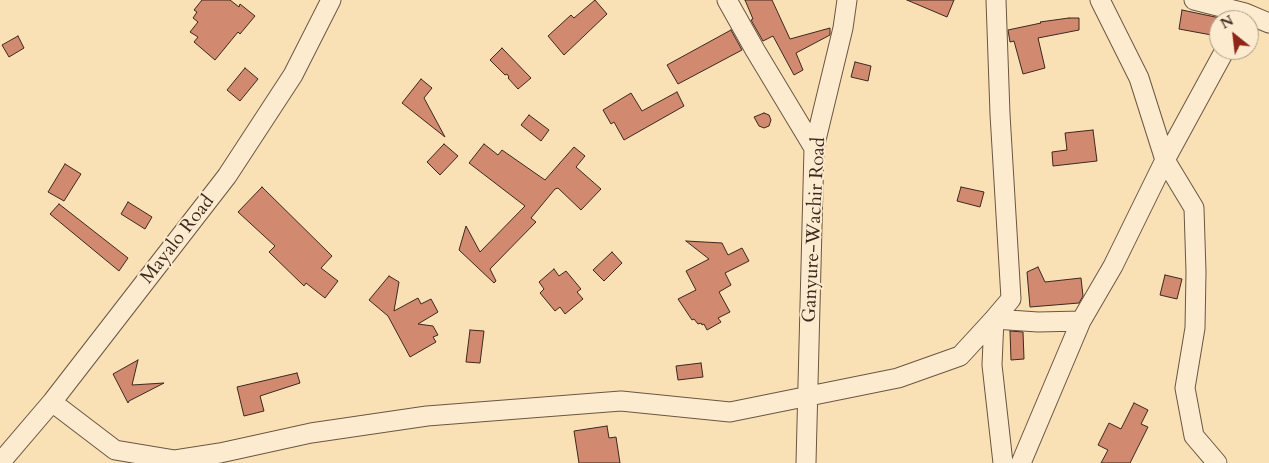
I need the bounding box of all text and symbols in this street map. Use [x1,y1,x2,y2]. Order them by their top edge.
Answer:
north arrow [1209,10,1259,60]
text: N [1217,11,1237,34]
street label: Ganyure-Wachir Road [799,137,831,323]
street label: Mayalo Road [136,191,220,289]

